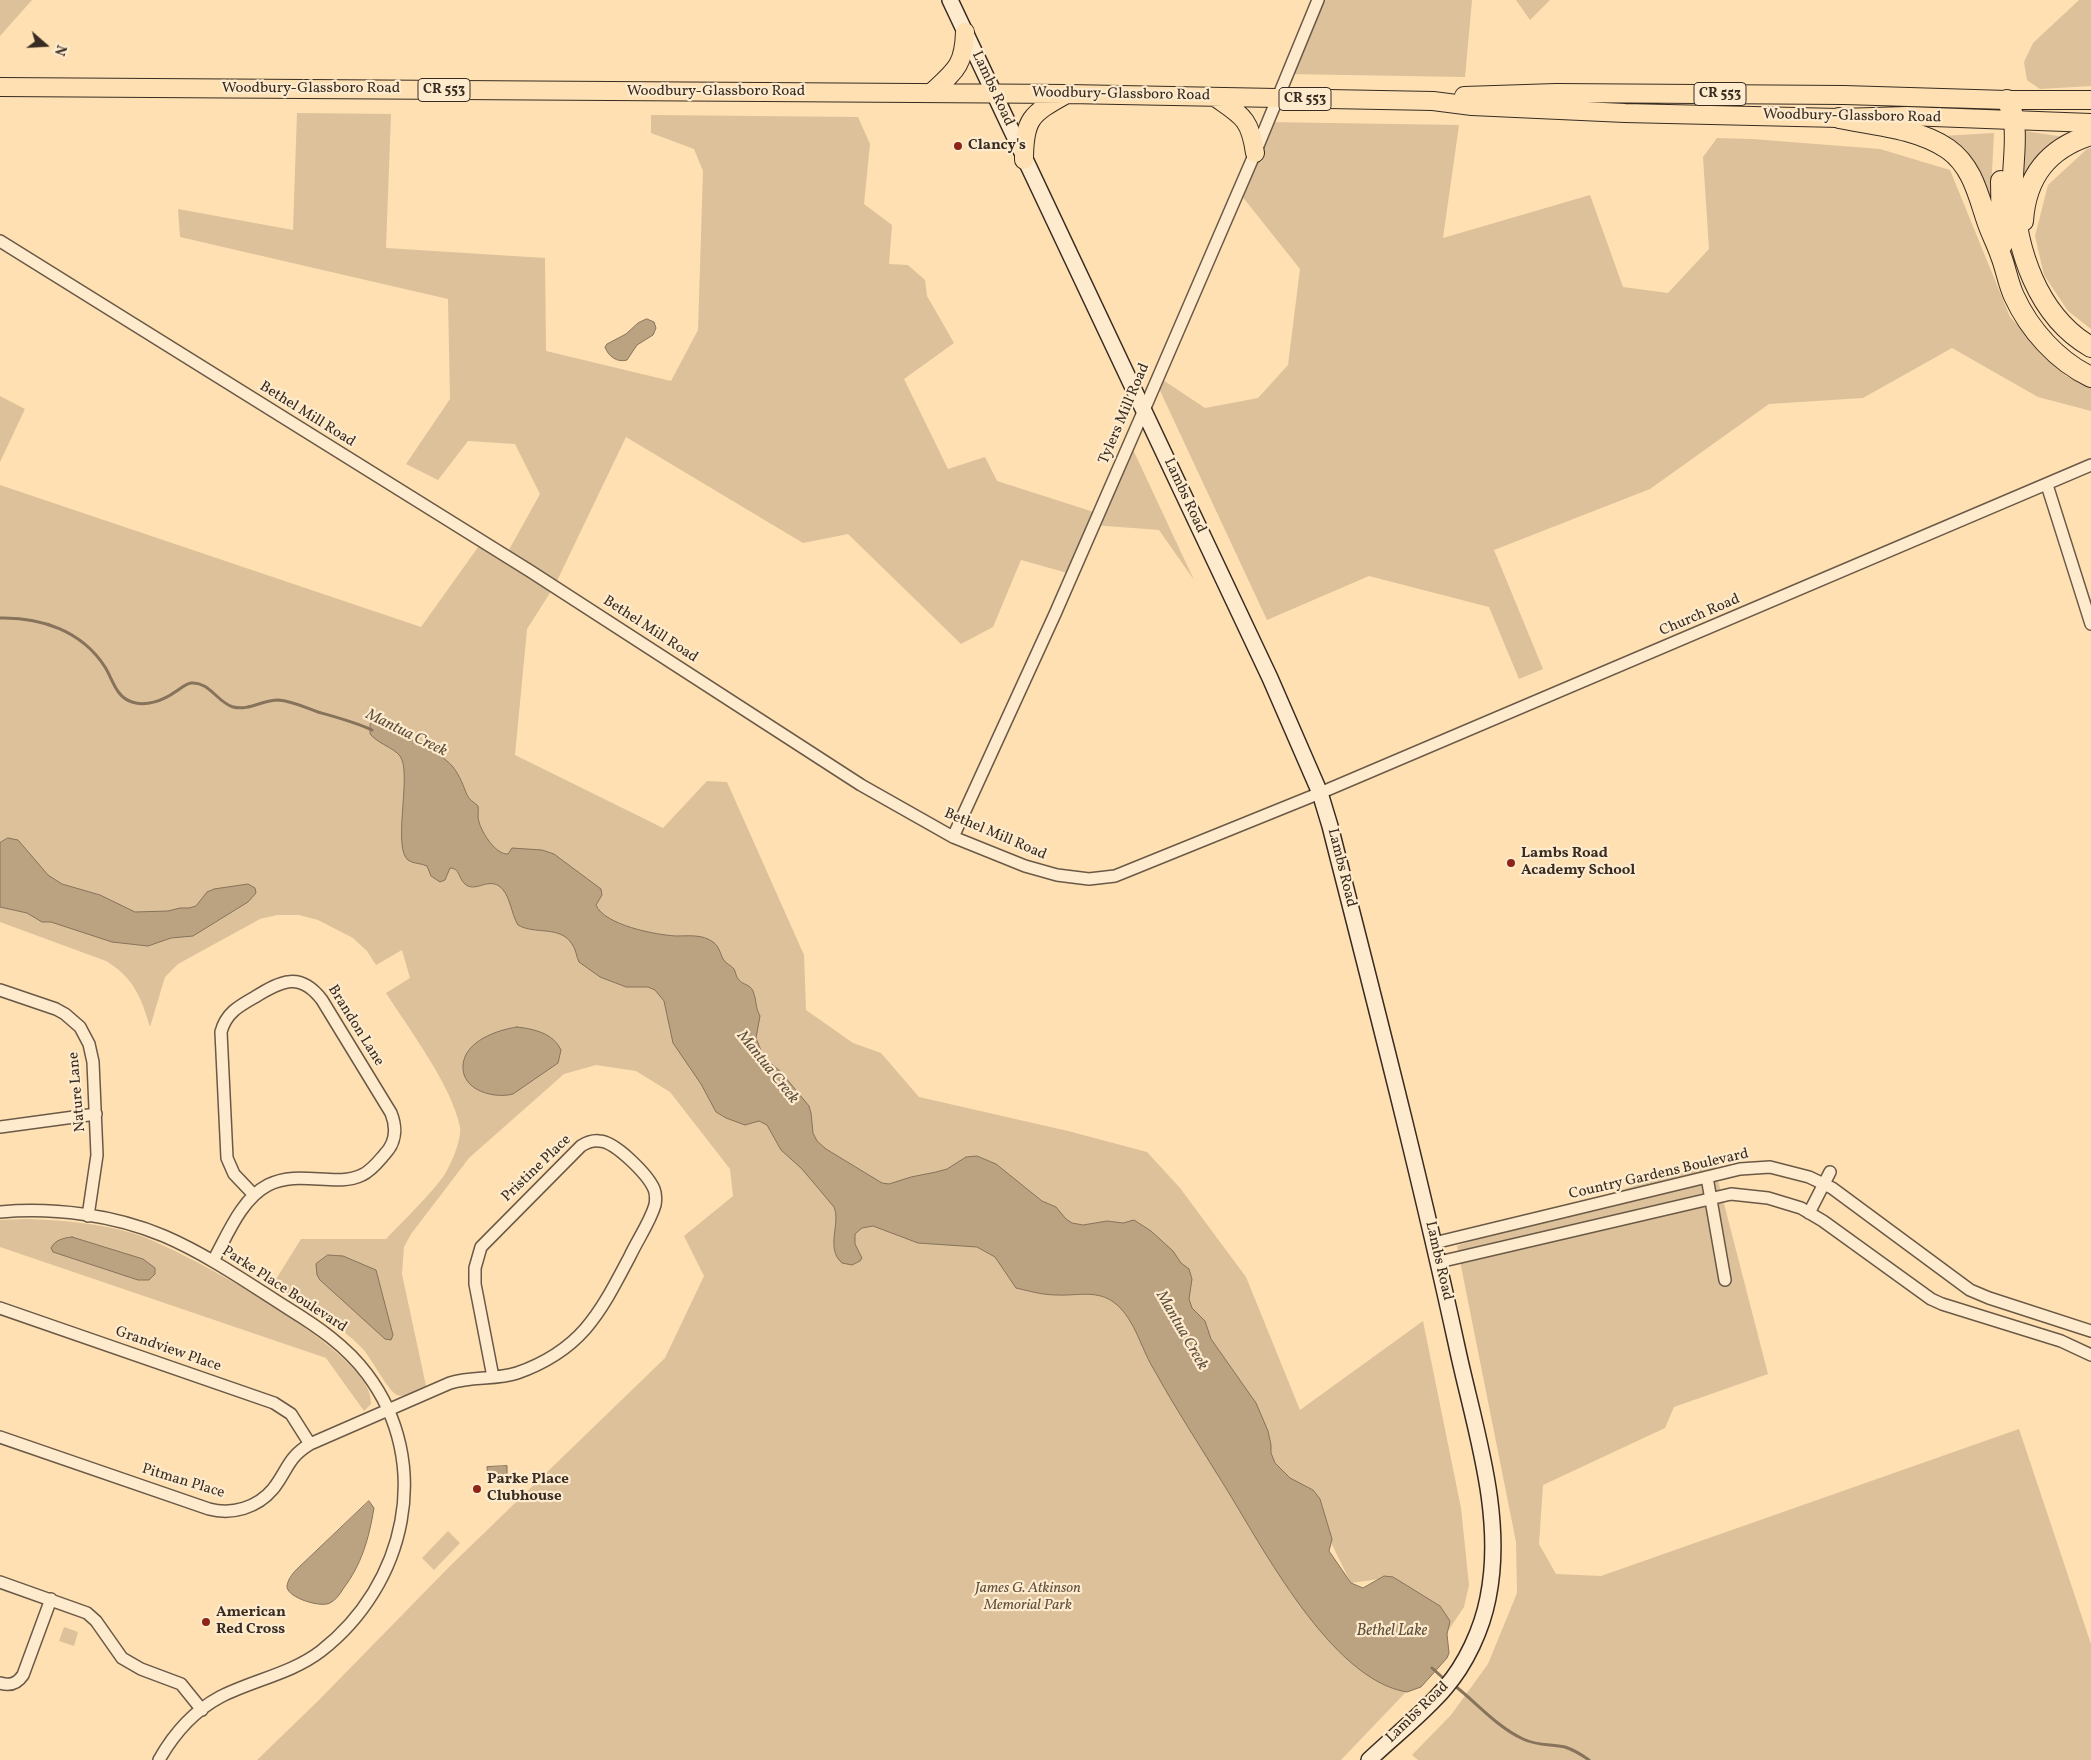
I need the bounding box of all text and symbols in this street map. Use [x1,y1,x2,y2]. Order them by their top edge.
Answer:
north arrow [20,20,70,70]
text: N [49,42,70,58]
street label: Lambs Road [967,49,1017,129]
road number: CR 553 [418,78,470,102]
street label: Woodbury-Glassboro Road [222,80,400,98]
road number: CR 553 [1694,82,1746,106]
street label: Woodbury-Glassboro Road [627,83,805,101]
street label: Woodbury-Glassboro Road [1032,84,1210,106]
road number: CR 553 [1279,88,1331,110]
street label: Woodbury-Glassboro Road [1763,106,1941,128]
place label: Clancy's [968,137,1026,155]
marker: Clancy's [952,140,964,152]
street label: Tylers Mill Road [1096,361,1154,467]
street label: Bethel Mill Road [256,378,358,452]
street label: Lambs Road [1159,456,1209,536]
street label: Church Road [1657,591,1743,641]
street label: Bethel Mill Road [599,593,701,667]
water label: Mantua Creek [362,706,450,762]
street label: Bethel Mill Road [941,805,1049,865]
street label: Lambs Road [1323,827,1359,909]
place label: Lambs Road Academy School [1521,845,1635,880]
marker: Lambs Road Academy School [1505,857,1517,869]
street label: Brandon Lane [323,982,387,1070]
water label: Mantua Creek [732,1028,802,1108]
street label: Nature Lane [66,1051,90,1133]
street label: Pristine Place [499,1132,575,1206]
street label: Country Gardens Boulevard [1567,1146,1751,1204]
street label: Lambs Road [1420,1220,1456,1302]
street label: Parke Place Boulevard [218,1243,350,1337]
water label: Mantua Creek [1151,1288,1211,1374]
street label: Grandview Place [113,1323,223,1377]
street label: Pitman Place [139,1461,227,1503]
place label: Parke Place Clubhouse [487,1471,569,1506]
marker: Parke Place Clubhouse [471,1483,483,1495]
park label: James G. Atkinson Memorial Park [975,1580,1081,1615]
place label: American Red Cross [216,1604,286,1639]
marker: American Red Cross [200,1616,212,1628]
water label: Bethel Lake [1357,1622,1427,1642]
street label: Lambs Road [1383,1679,1453,1747]

